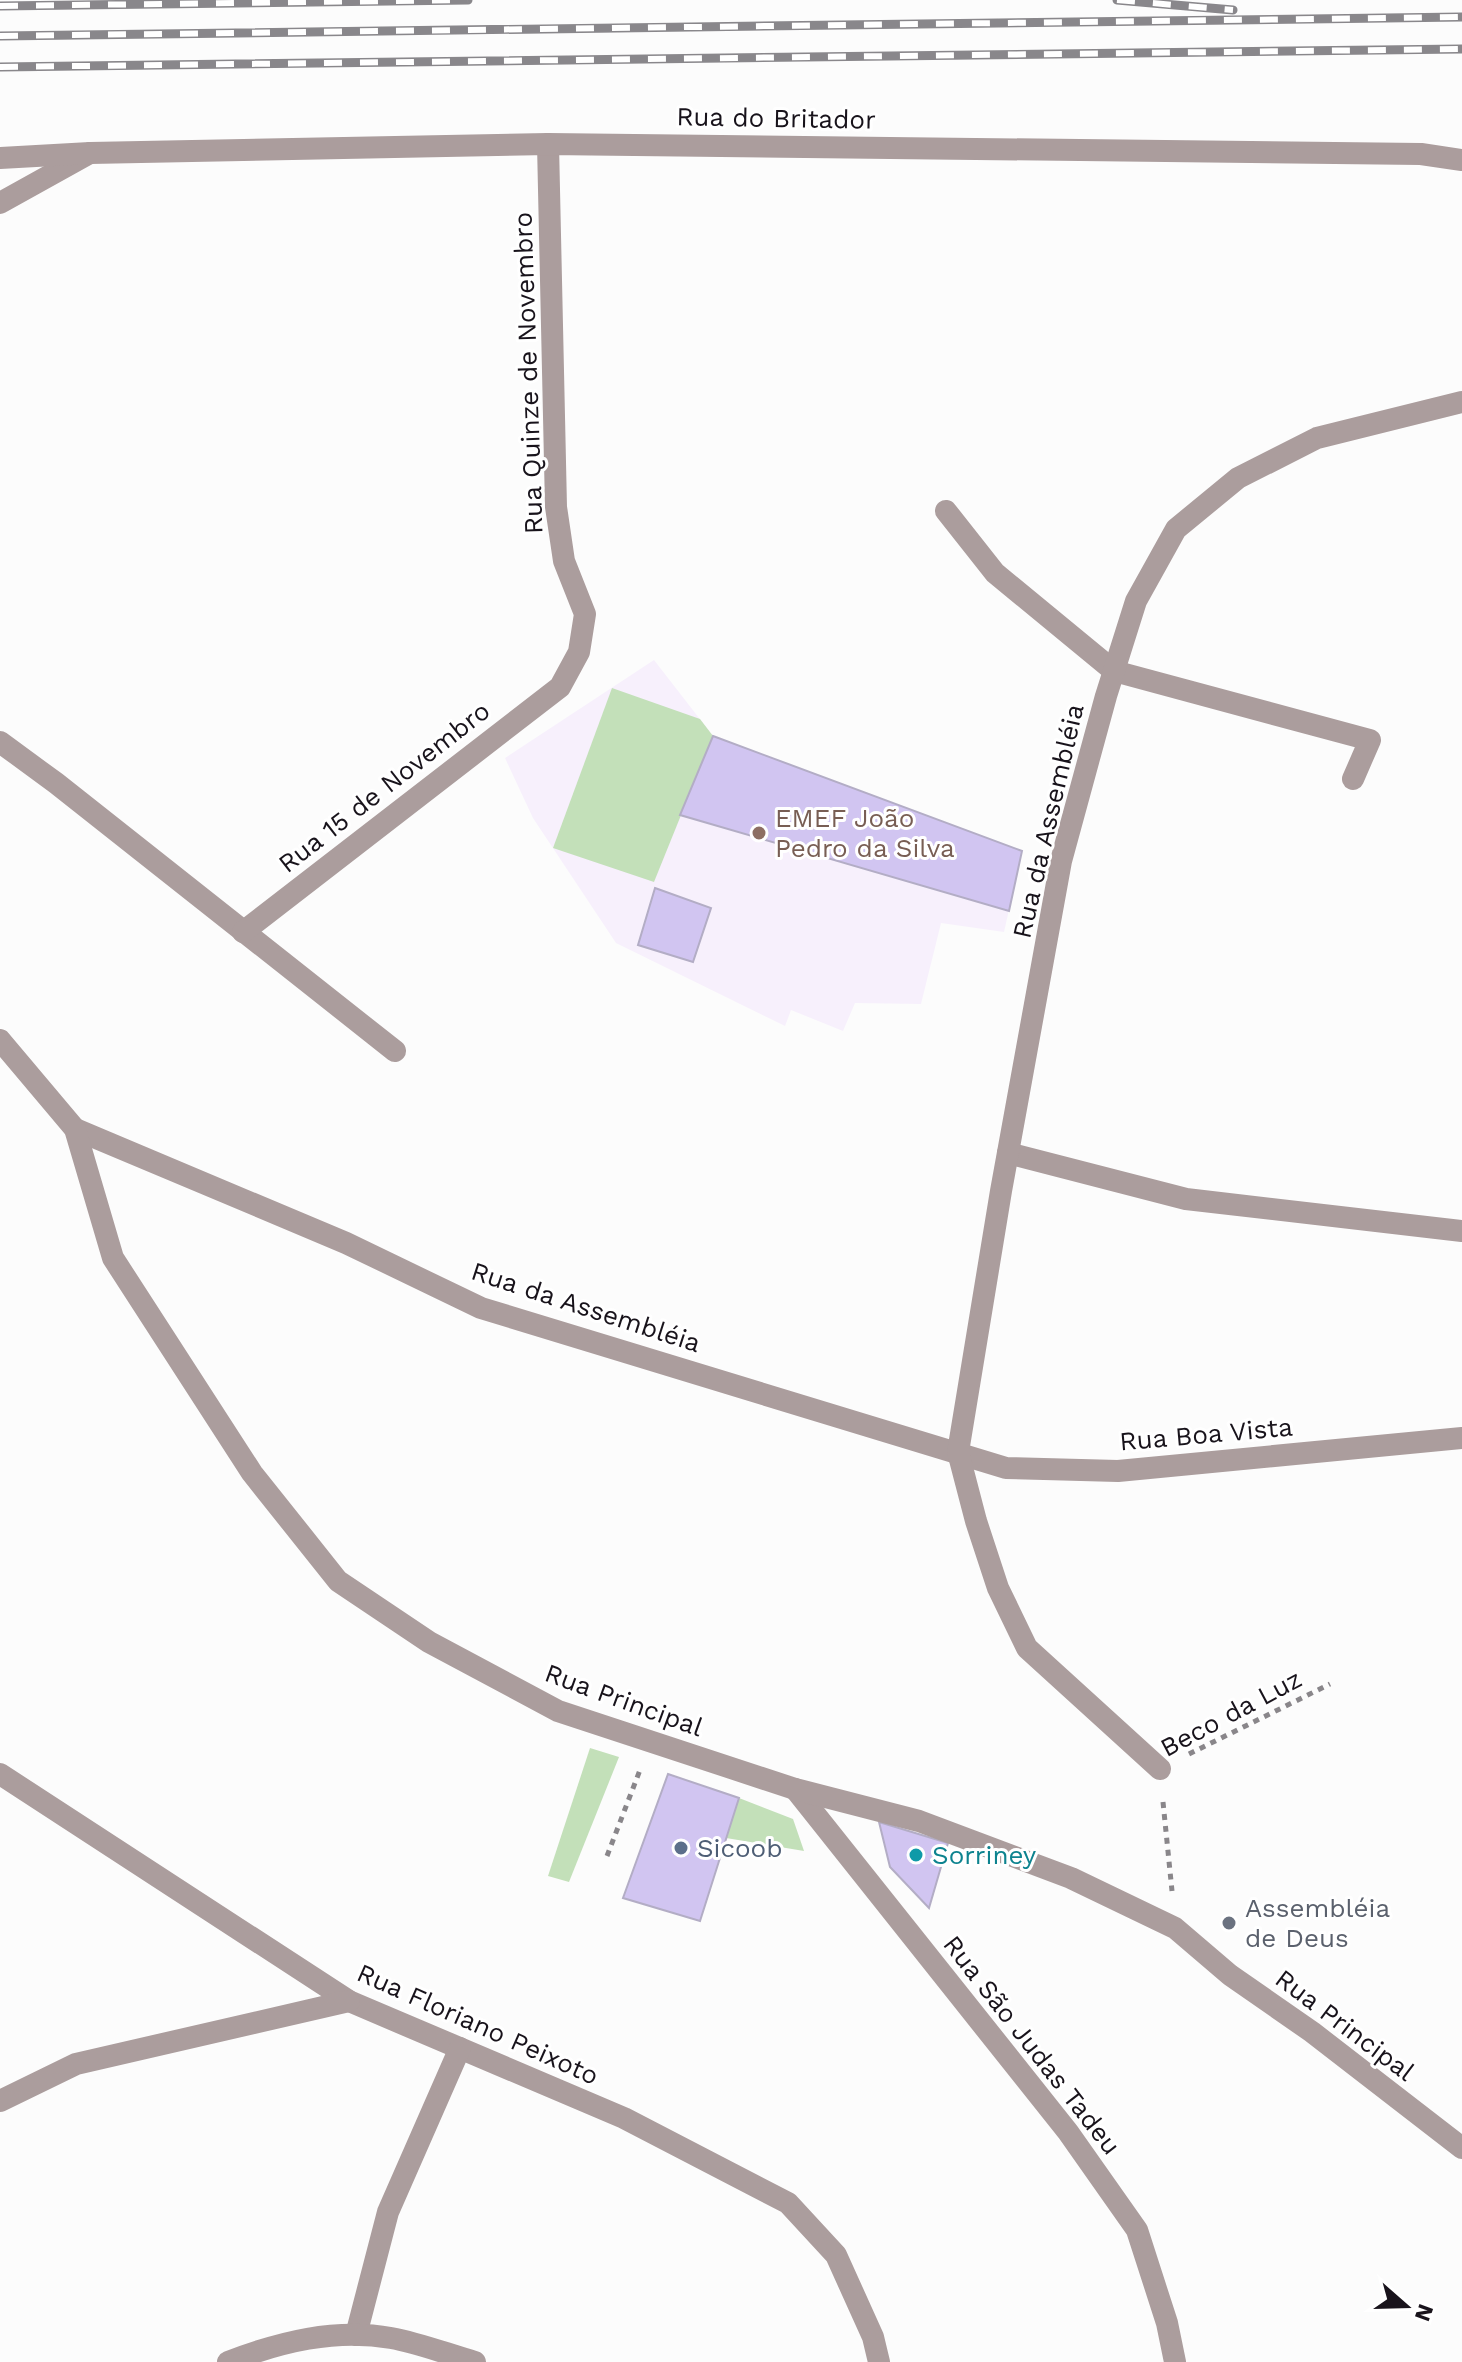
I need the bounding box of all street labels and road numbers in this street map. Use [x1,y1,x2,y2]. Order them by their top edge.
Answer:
street label: Rua do Britador [676,101,876,135]
street label: Rua Quinze de Novembro [507,212,549,534]
street label: Rua 15 de Novembro [272,695,496,879]
street label: Rua da Assembléia [1006,701,1090,941]
street label: Rua da Assembléia [468,1256,705,1358]
street label: Rua Boa Vista [1118,1411,1294,1457]
street label: Rua Principal [541,1658,707,1742]
street label: Beco da Luz [1155,1663,1307,1763]
street label: Rua São Judas Tadeu [937,1930,1127,2160]
street label: Rua Floriano Peixoto [353,1957,603,2091]
street label: Rua Principal [1270,1963,1420,2087]

